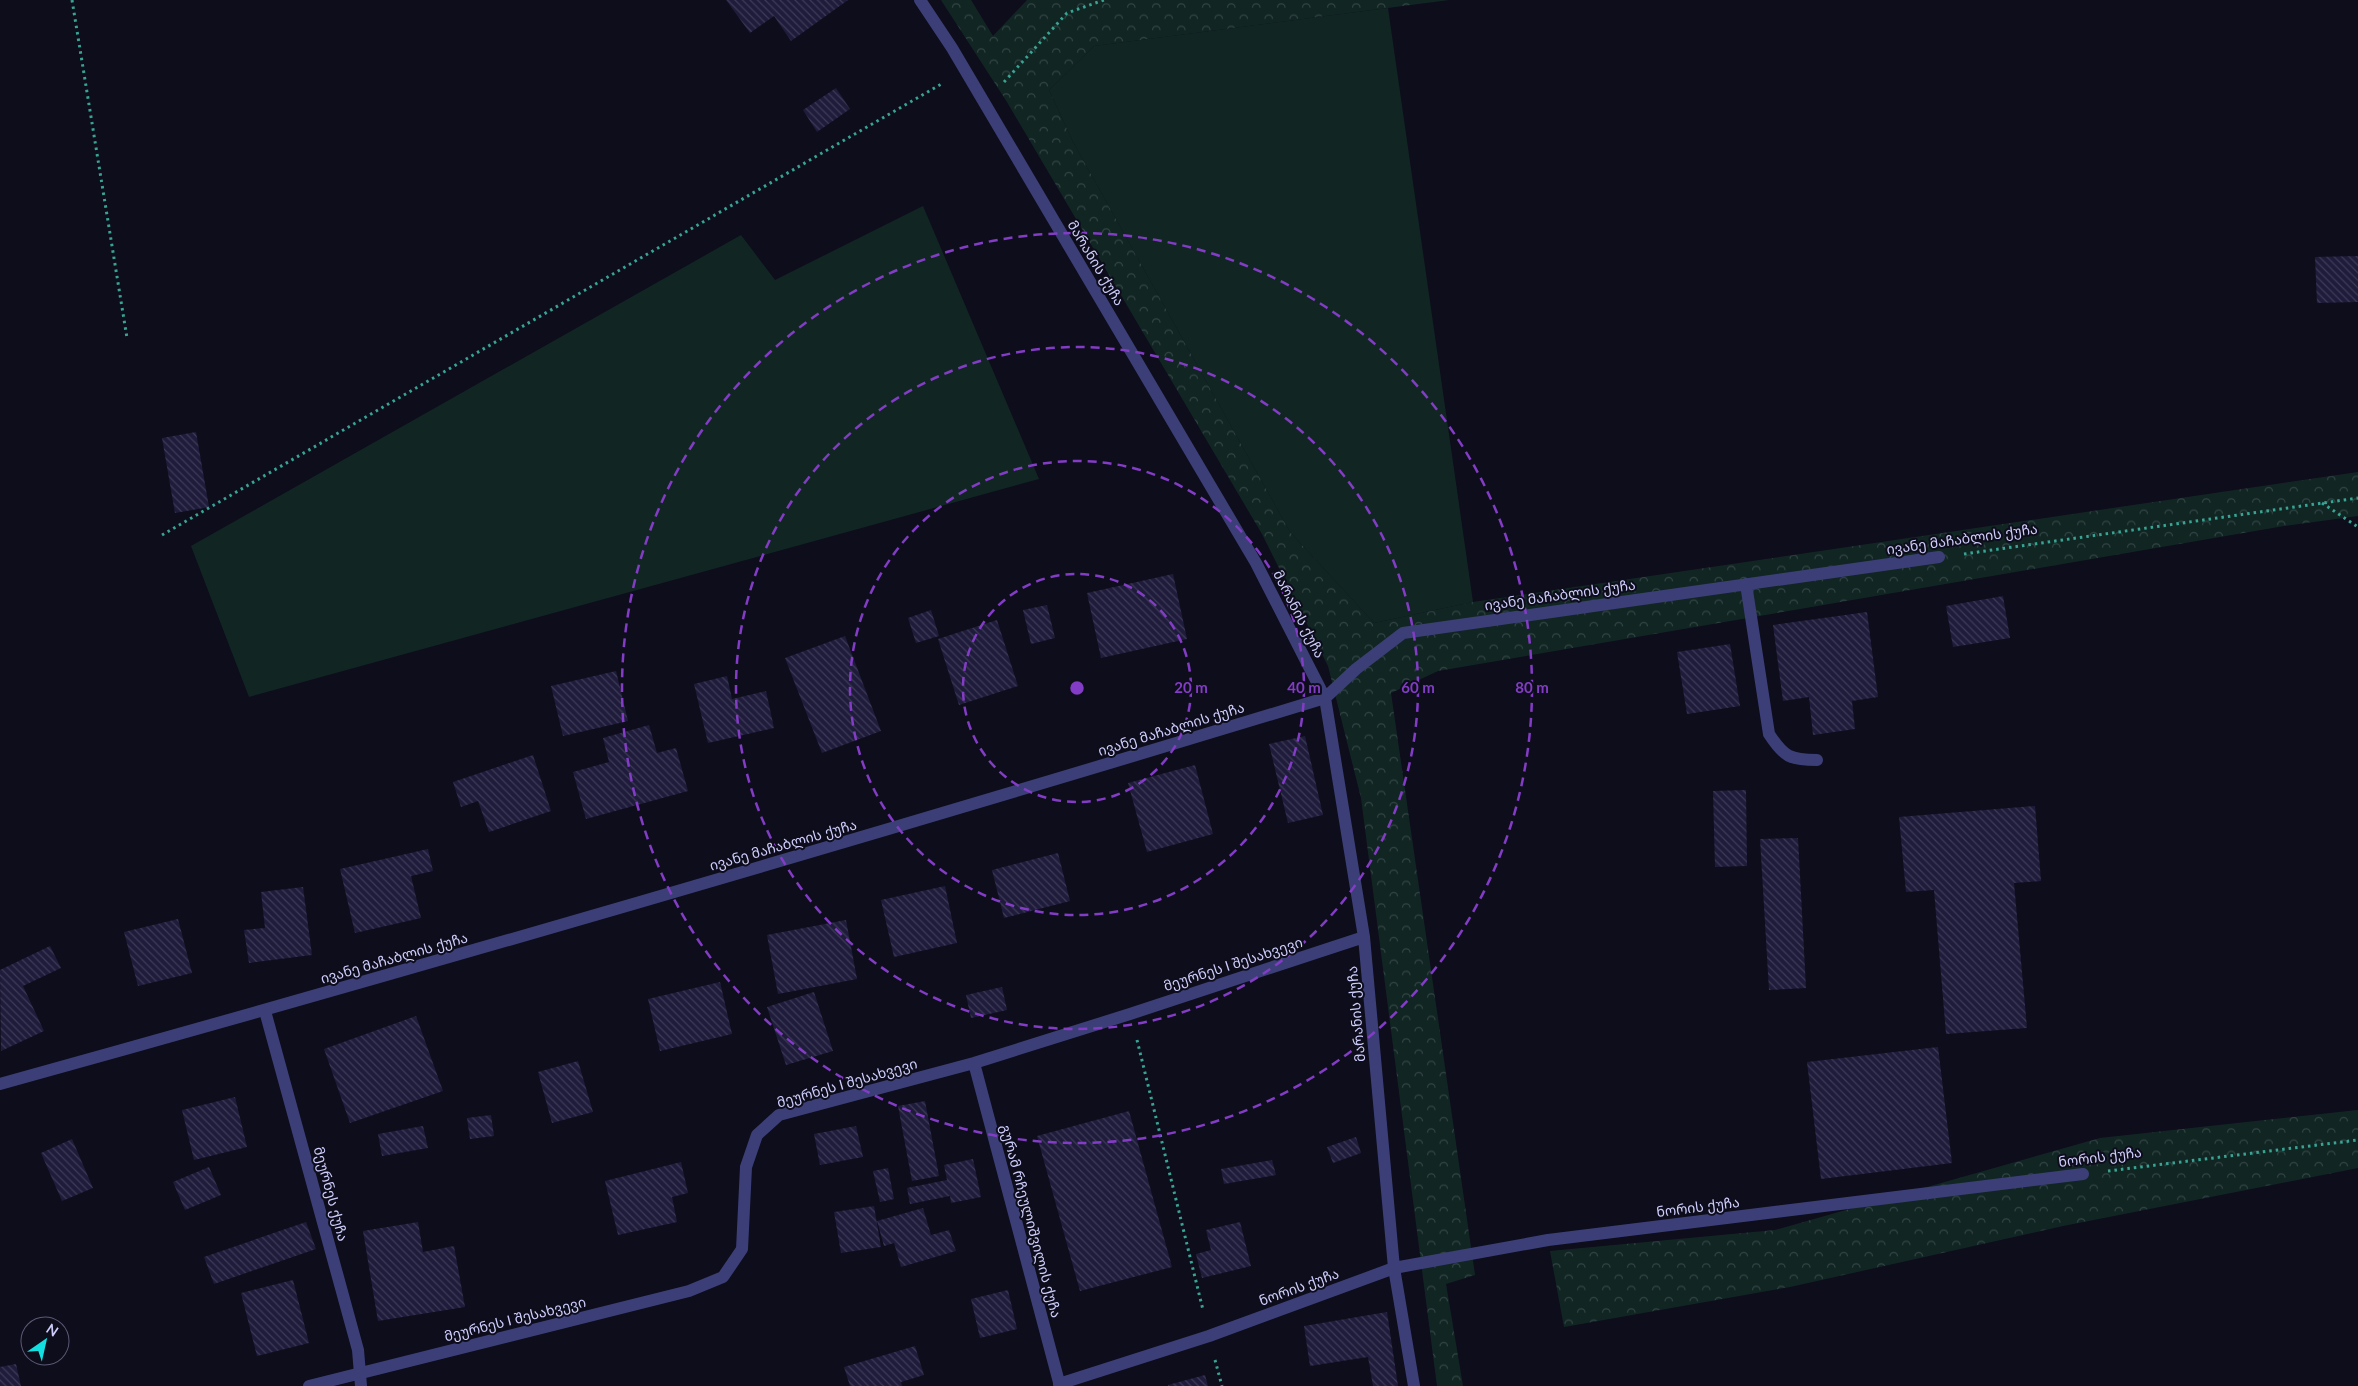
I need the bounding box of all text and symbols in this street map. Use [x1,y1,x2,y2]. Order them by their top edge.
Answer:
street label: მარანის ქუჩა [1063,217,1129,309]
street label: ივანე მაჩაბლის ქუჩა [1885,519,2039,559]
street label: მარანის ქუჩა [1269,567,1329,661]
street label: ივანე მაჩაბლის ქუჩა [1483,575,1637,615]
text: 20 m [1174,678,1208,696]
text: 40 m [1287,678,1321,696]
text: 60 m [1401,678,1435,696]
text: 80 m [1515,678,1549,696]
centre of rings [1068,679,1086,697]
street label: ივანე მაჩაბლის ქუჩა [1096,698,1246,760]
street label: ივანე მაჩაბლის ქუჩა [707,815,859,875]
street label: ივანე მაჩაბლის ქუჩა [318,928,470,988]
street label: მეურნეს I შესახვევი [1161,933,1305,995]
street label: მარანის ქუჩა [1343,965,1369,1063]
street label: მეურნეს I შესახვევი [775,1054,919,1112]
street label: გურამ რჩეულიშვილის ქუჩა [996,1122,1066,1320]
street label: ნორის ქუჩა [2057,1143,2143,1171]
street label: მეურნეს ქუჩა [310,1145,352,1243]
street label: ნორის ქუჩა [1655,1193,1741,1221]
street label: ნორის ქუჩა [1257,1264,1341,1310]
street label: მეურნეს I შესახვევი [442,1293,588,1345]
north arrow [20,1316,70,1366]
text: N [43,1320,62,1340]

